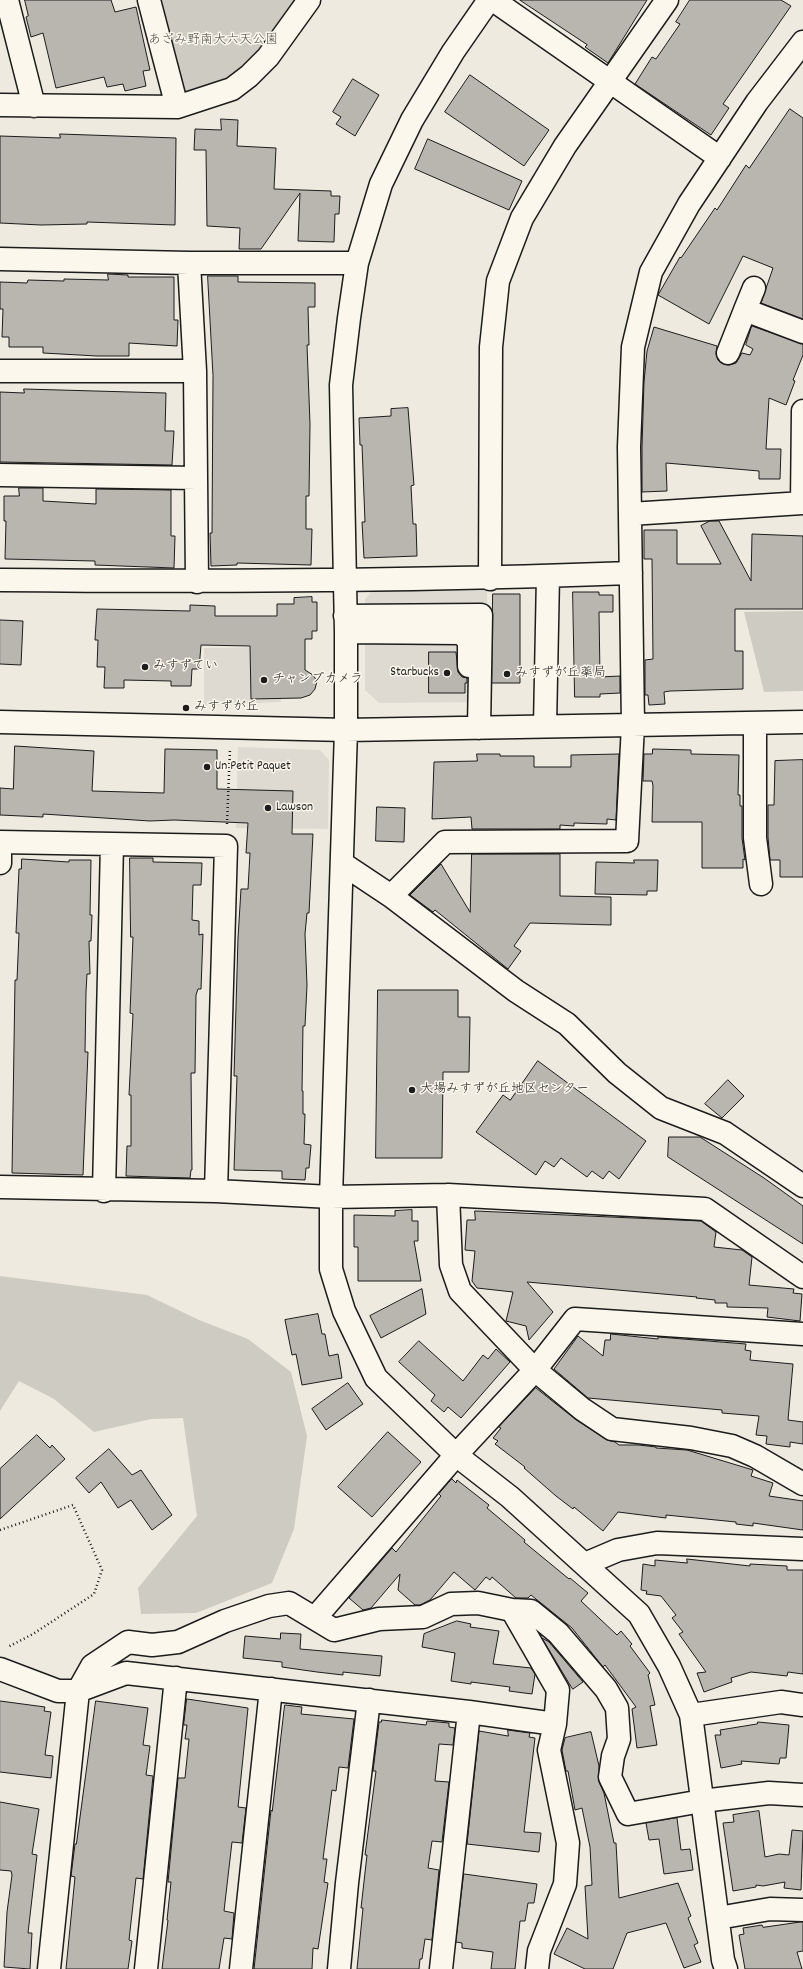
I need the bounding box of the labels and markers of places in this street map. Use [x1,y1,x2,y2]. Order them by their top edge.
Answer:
place label: みすずてい [153,659,218,675]
marker: みすずてい [140,662,150,672]
place label: Starbucks [390,665,439,681]
place label: みすずが丘薬局 [515,666,606,682]
marker: Starbucks [442,668,452,678]
marker: みすずが丘薬局 [502,669,512,679]
place label: チャンプカメラ [272,672,363,688]
marker: チャンプカメラ [259,675,269,685]
place label: みすずが丘 [194,700,259,716]
marker: みすずが丘 [181,703,191,713]
place label: Un Petit Paquet [215,759,291,775]
marker: Un Petit Paquet [202,762,212,772]
place label: Lawson [276,800,313,816]
marker: Lawson [263,803,273,813]
place label: 大場みすずが丘地区センター [420,1082,589,1098]
marker: 大場みすずが丘地区センター [407,1085,417,1095]

